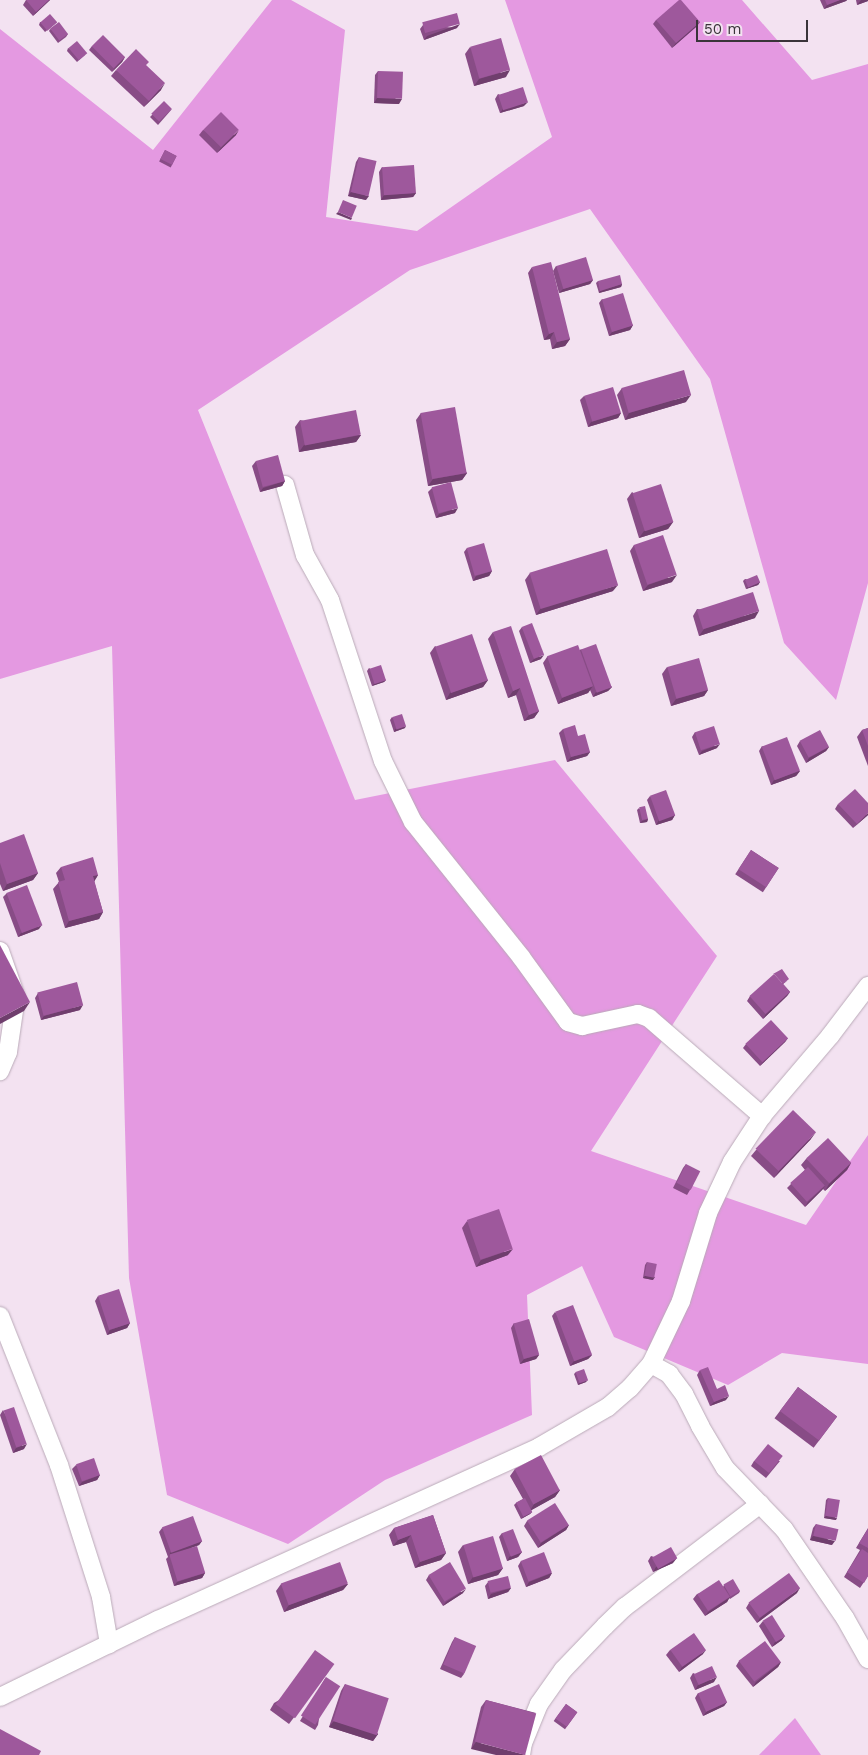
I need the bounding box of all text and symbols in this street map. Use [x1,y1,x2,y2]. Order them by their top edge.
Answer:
scale bar [698,10,810,42]
text: 50 m [704,20,741,38]

